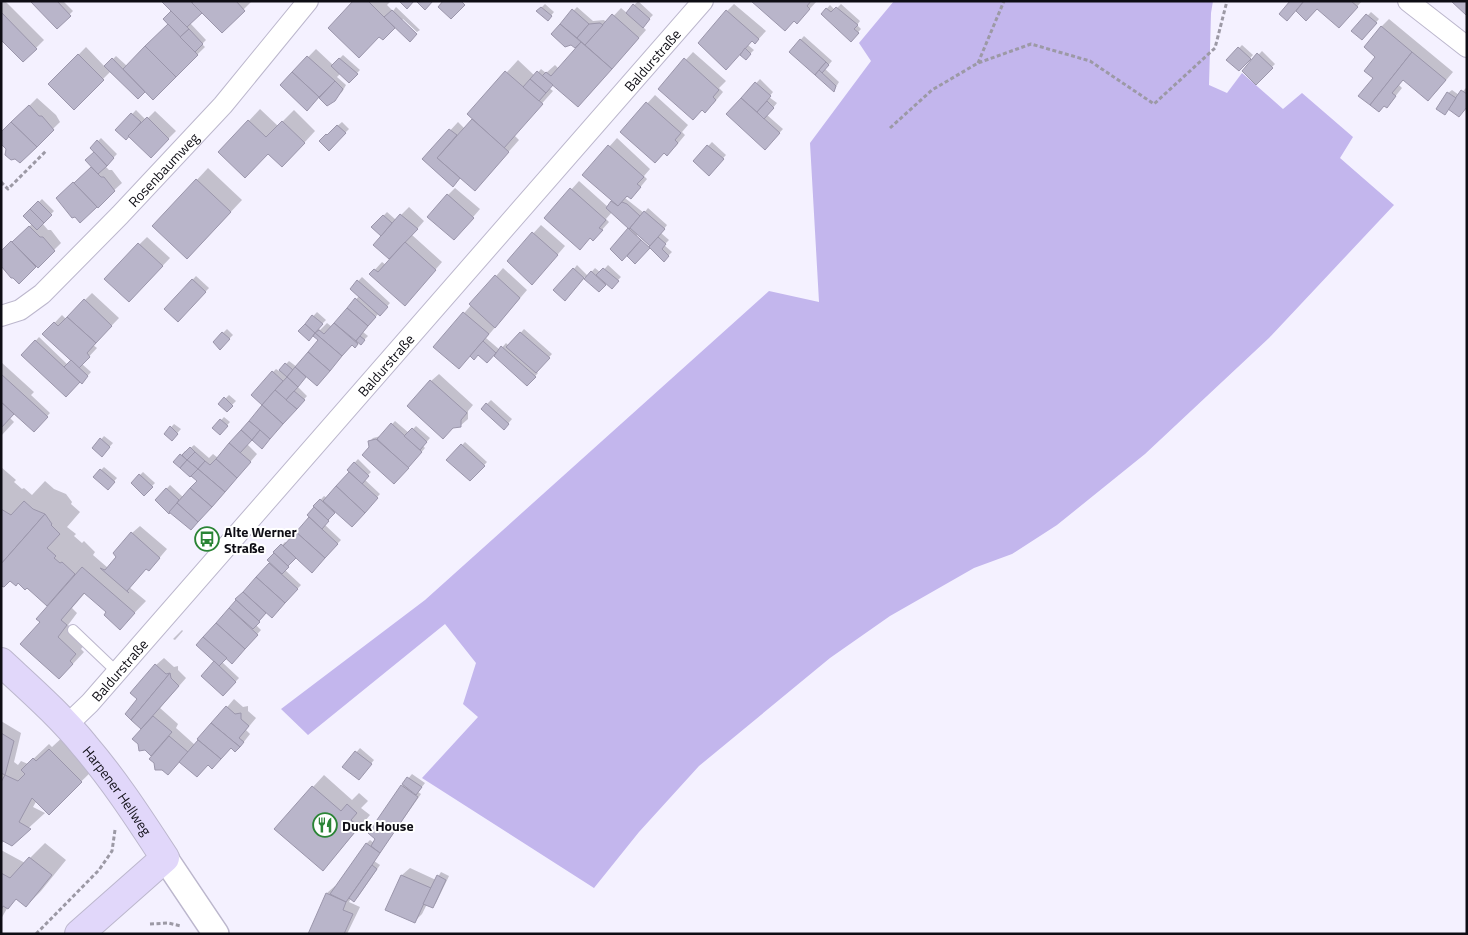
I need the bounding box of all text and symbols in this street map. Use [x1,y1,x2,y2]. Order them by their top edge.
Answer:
street label: Baldurstraße [619,24,685,96]
street label: Rosenbaumweg [123,127,203,211]
street label: Baldurstraße [352,329,419,401]
place label: Alte Werner Straße [224,521,297,558]
bus stop icon: Alte Werner Straße [194,526,220,552]
street label: Baldurstraße [86,634,152,706]
street label: Harpener Hellweg [78,741,158,839]
restaurant icon: Duck House [312,812,338,838]
place label: Duck House [342,815,414,836]

